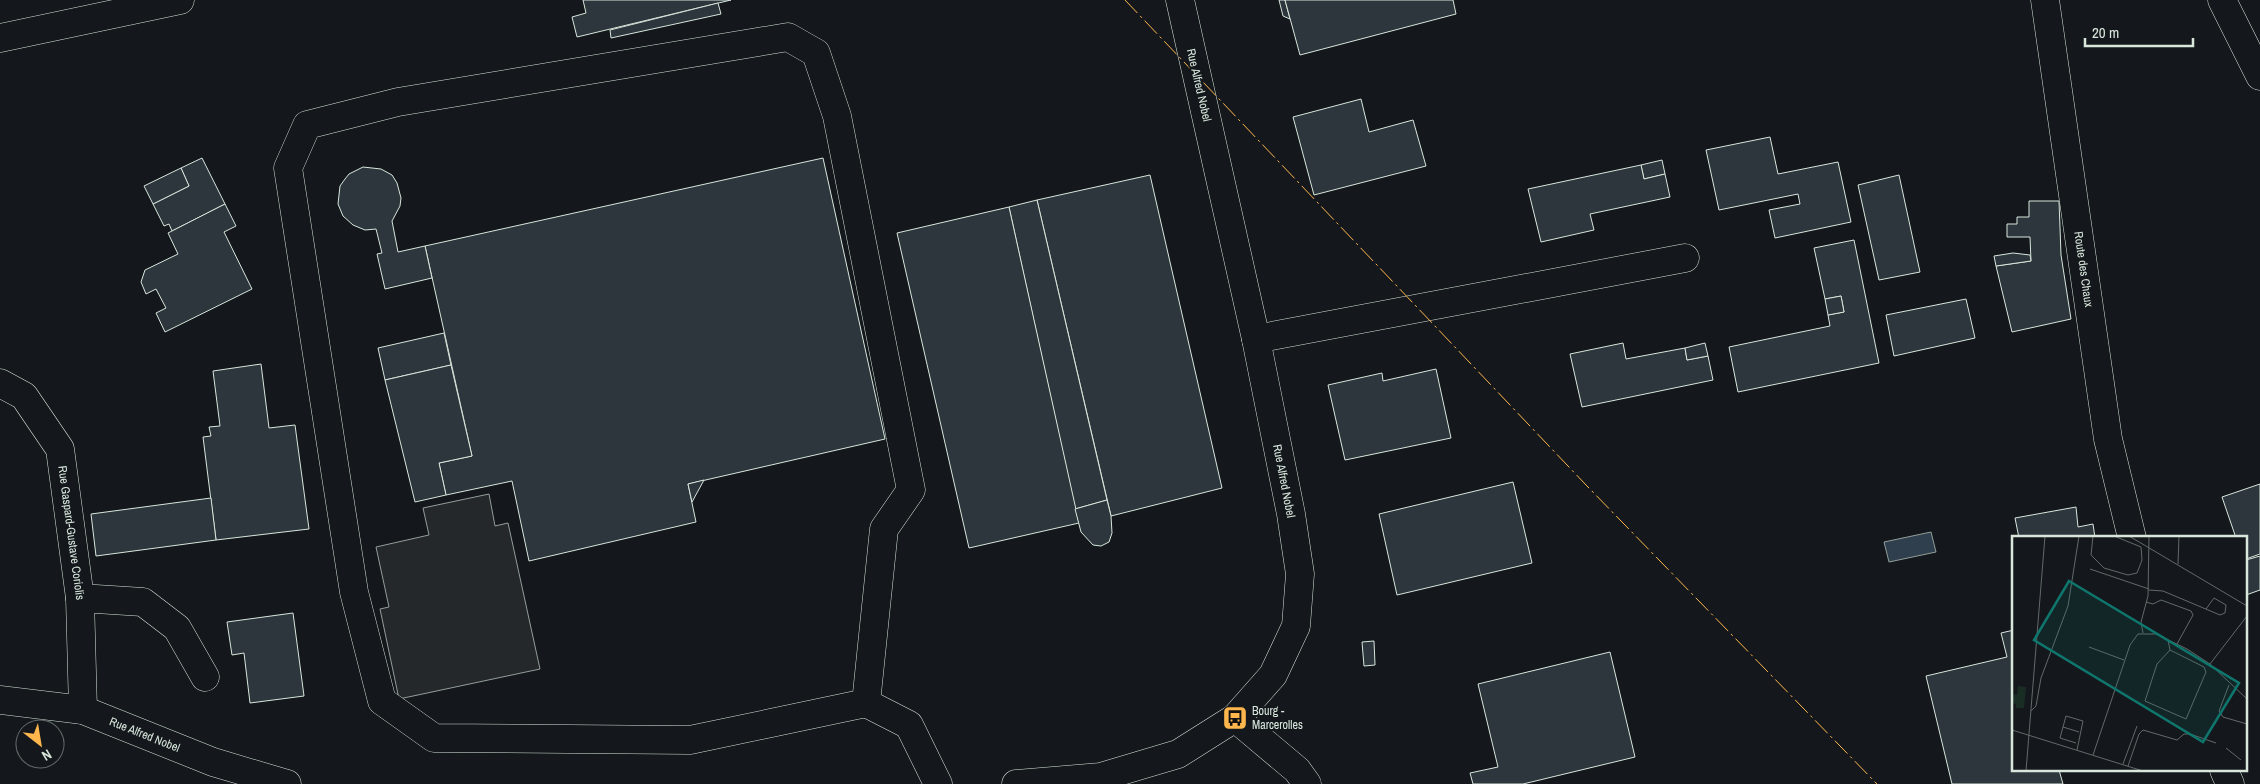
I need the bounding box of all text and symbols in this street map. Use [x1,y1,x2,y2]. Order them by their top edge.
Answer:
scale bar [2085,15,2192,47]
text: 20 m [2092,22,2119,43]
street label: Rue Alfred Nobel [1183,47,1215,123]
street label: Route des Chaux [2070,230,2097,308]
street label: Rue Alfred Nobel [1269,443,1299,519]
street label: Rue Gaspard-Gustave Coriolis [54,465,88,601]
inset map [2012,536,2248,772]
place label: Bourg - Marcerolles [1252,703,1303,733]
bus stop icon: Bourg - Marcerolles [1222,705,1248,731]
street label: Rue Alfred Nobel [107,713,182,756]
north arrow [15,719,65,769]
text: N [39,745,55,765]

